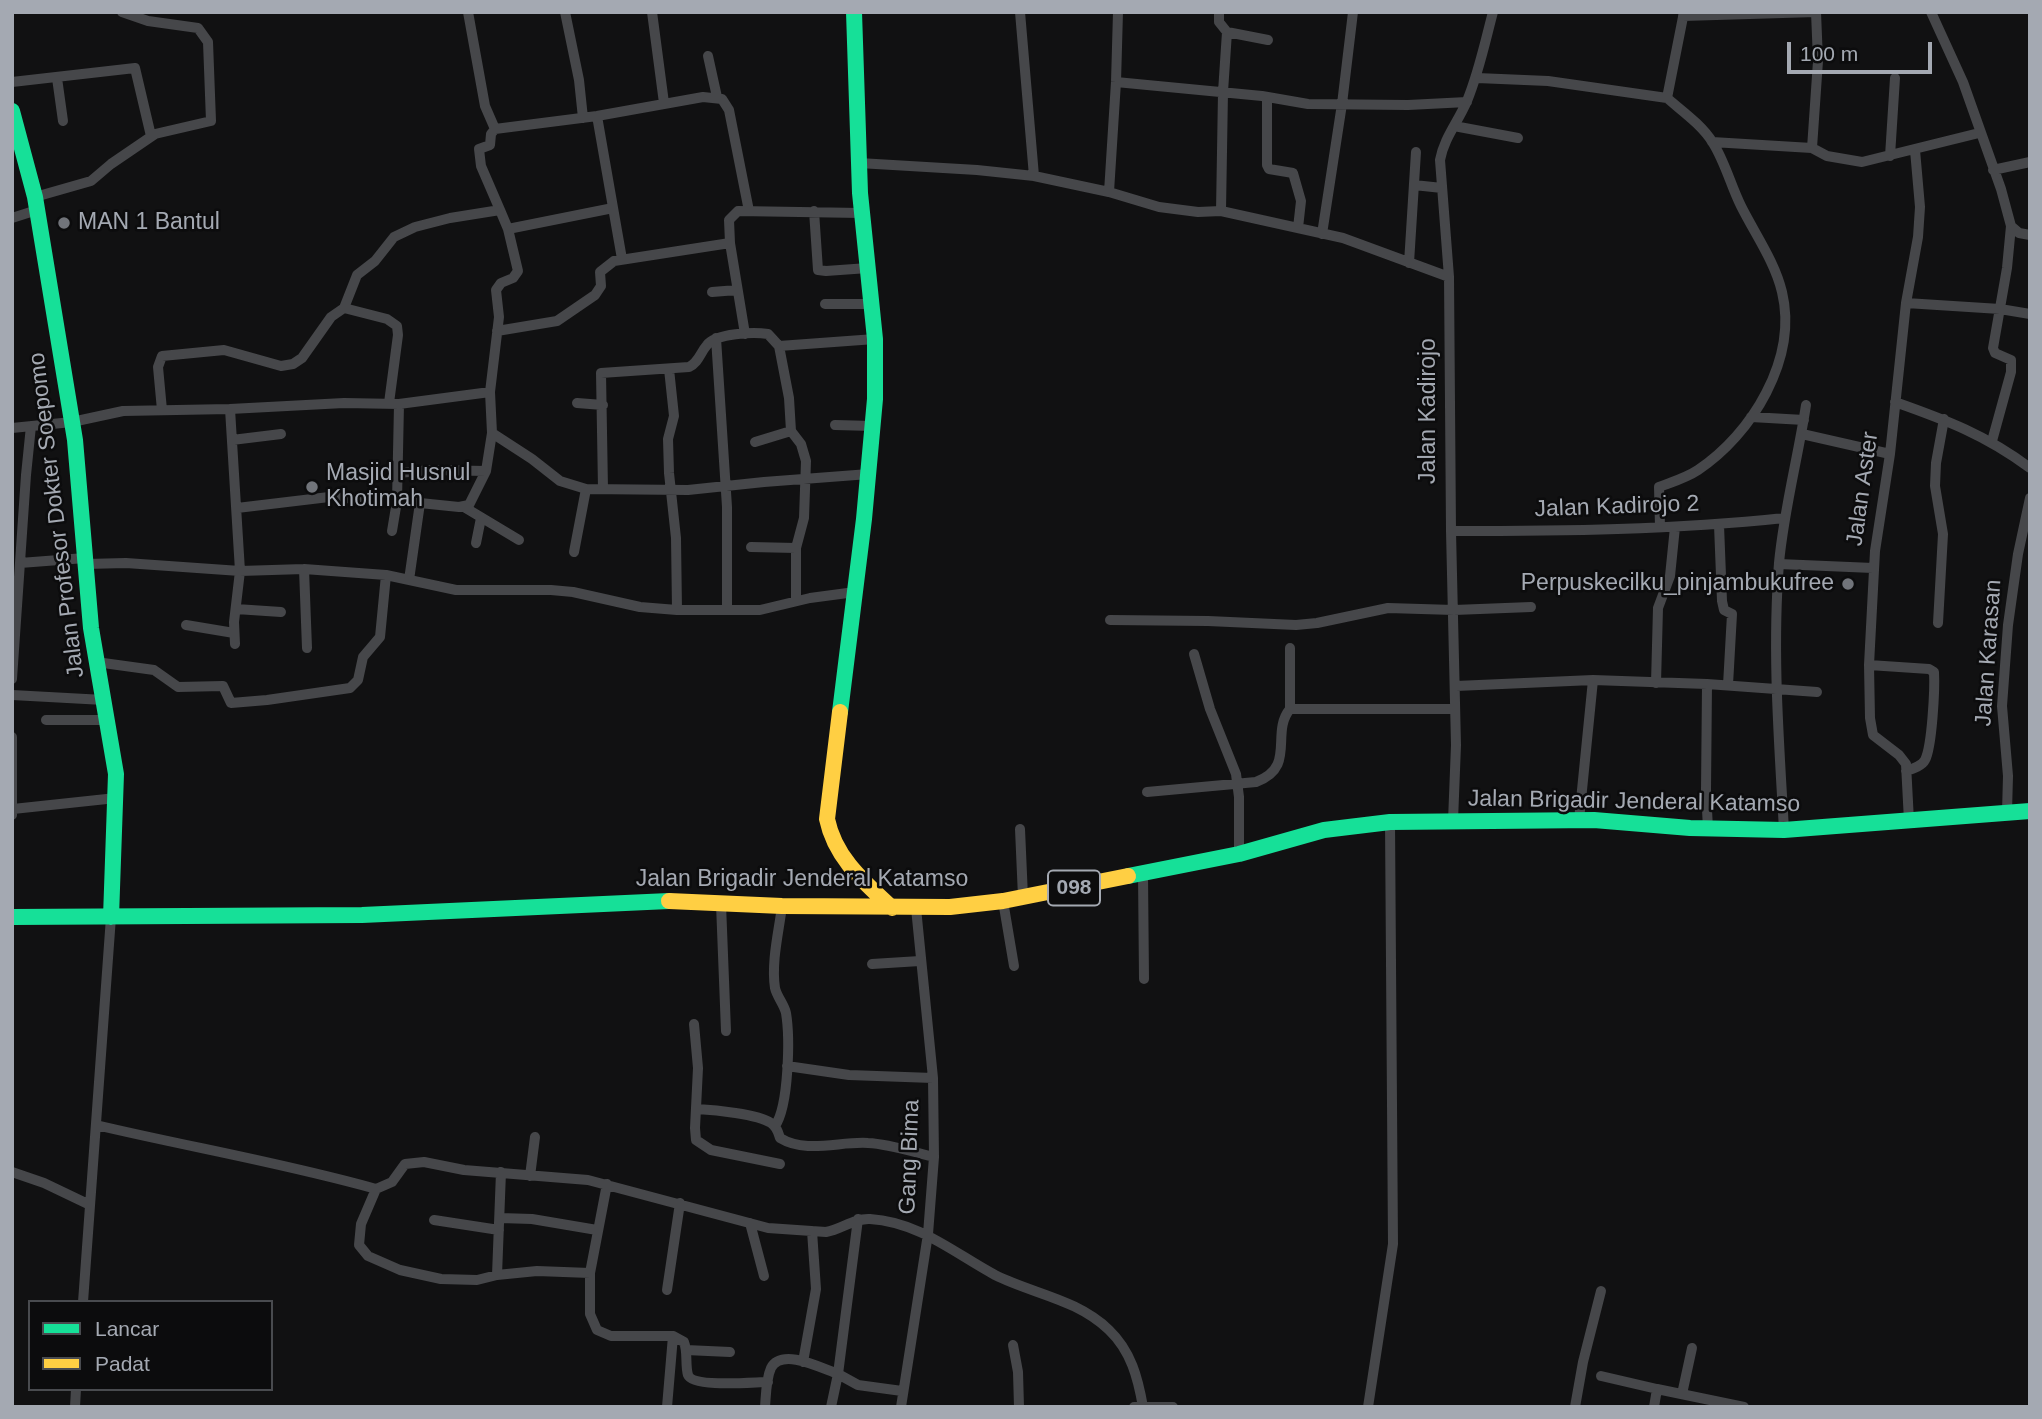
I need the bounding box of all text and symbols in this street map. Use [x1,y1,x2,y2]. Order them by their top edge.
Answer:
scale bar [1790,28,1935,72]
text: 100 m [1800,42,1858,65]
place label: MAN 1 Bantul [78,209,220,237]
marker: MAN 1 Bantul [56,215,72,231]
street label: Jalan Kadirojo [1415,338,1443,484]
street label: Jalan Profesor Dokter Soepomo [23,351,91,679]
street label: Jalan Aster [1841,430,1885,548]
place label: Masjid Husnul Khotimah [326,460,470,514]
marker: Masjid Husnul Khotimah [304,479,320,495]
street label: Jalan Kadirojo 2 [1534,490,1700,524]
place label: Perpuskecilku_pinjambukufree [1521,570,1834,598]
marker: Perpuskecilku_pinjambukufree [1840,576,1856,592]
street label: Jalan Karasan [1970,579,2008,727]
street label: Jalan Brigadir Jenderal Katamso [1468,785,1800,819]
street label: Jalan Brigadir Jenderal Katamso [636,866,968,894]
road number: 098 [1048,870,1100,906]
street label: Gang Bima [894,1099,926,1215]
legend [28,1300,273,1391]
text: Lancar [95,1317,159,1340]
text: Padat [95,1352,150,1375]

